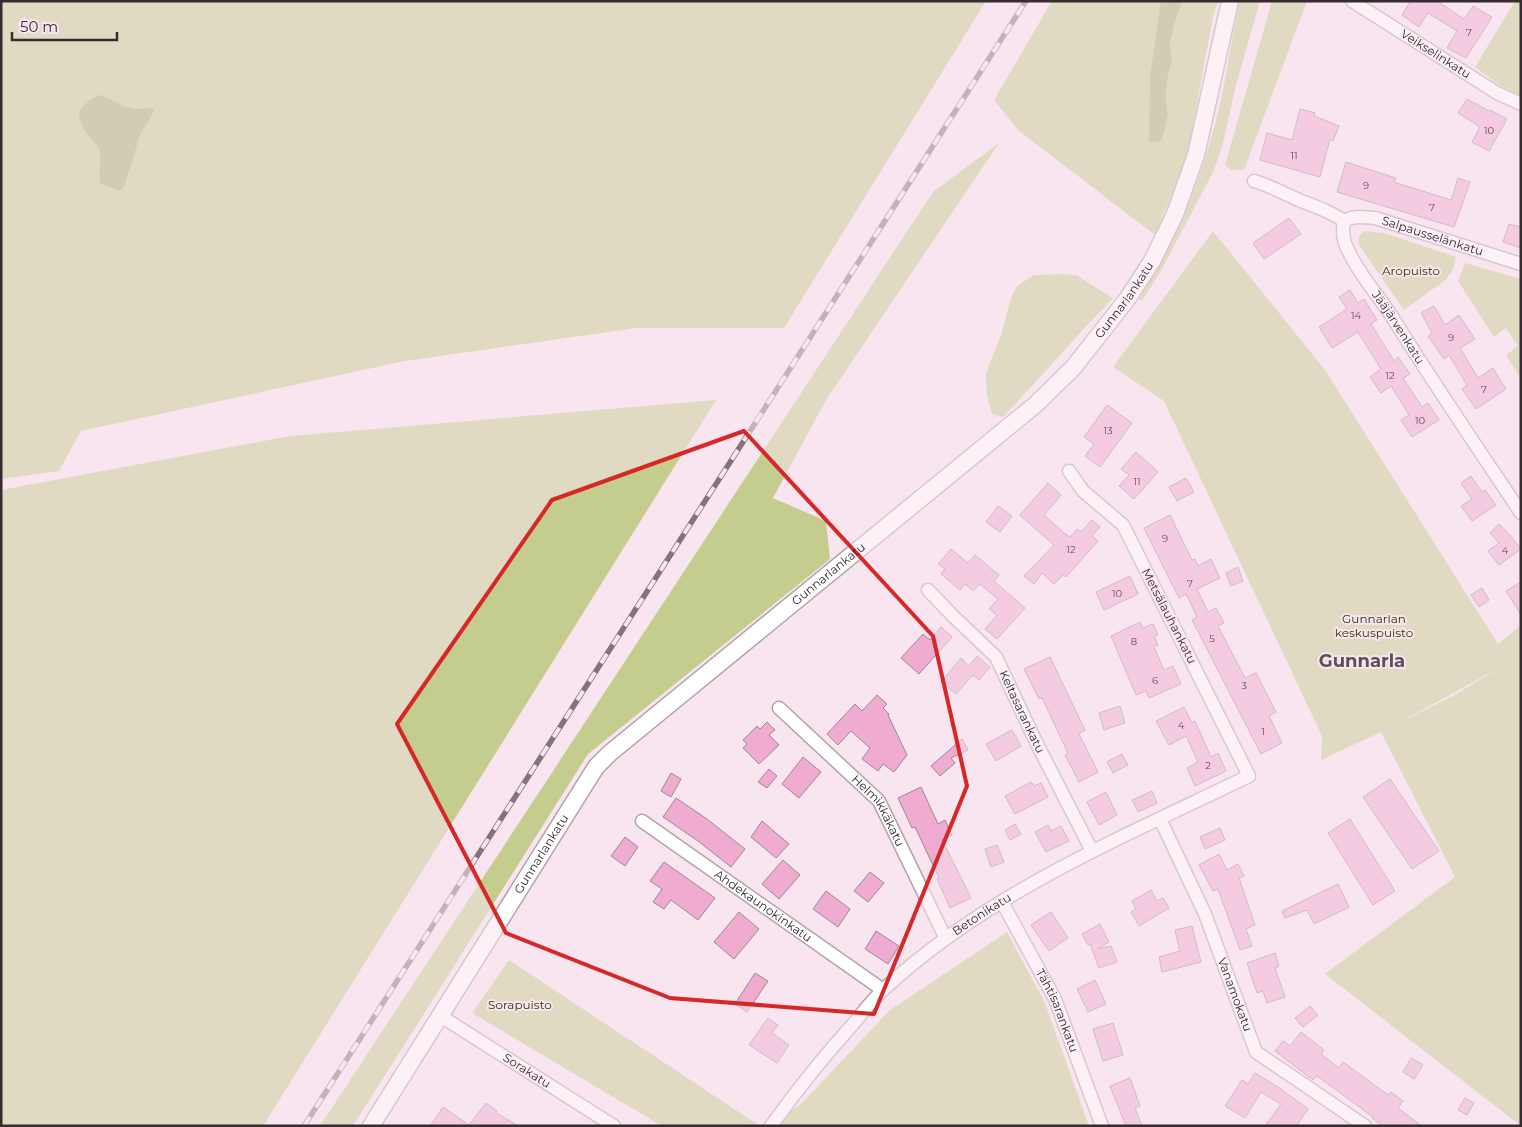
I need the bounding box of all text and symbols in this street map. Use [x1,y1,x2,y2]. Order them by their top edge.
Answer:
scale bar [12,10,118,42]
text: 50 m [20,17,58,36]
street label: Veikselinkatu [1398,26,1474,81]
house number: 7 [1466,26,1472,39]
house number: 10 [1484,124,1494,137]
house number: 11 [1290,149,1298,162]
house number: 9 [1363,179,1369,192]
house number: 7 [1429,201,1435,214]
street label: Salpausselänkatu [1380,213,1485,259]
street label: Gunnarlankatu [1091,259,1157,341]
park label: Aropuisto [1382,263,1440,278]
street label: Jääjärvenkatu [1369,287,1428,367]
house number: 14 [1351,309,1361,322]
house number: 9 [1448,331,1454,344]
house number: 12 [1385,369,1395,382]
house number: 7 [1481,383,1487,396]
house number: 10 [1415,414,1425,427]
house number: 13 [1103,424,1113,437]
house number: 11 [1133,475,1141,488]
house number: 9 [1162,532,1168,545]
street label: Gunnarlankatu [788,539,868,608]
house number: 12 [1066,543,1076,556]
house number: 4 [1502,544,1509,557]
street label: Metsälauhankatu [1139,565,1200,666]
house number: 7 [1187,577,1193,590]
house number: 10 [1112,587,1122,600]
park label: Gunnarlan keskuspuisto [1335,611,1413,640]
house number: 5 [1209,632,1215,645]
house number: 8 [1131,635,1137,648]
district label: Gunnarla [1319,650,1405,672]
street label: Keltasarankatu [996,668,1048,755]
house number: 6 [1152,674,1158,687]
house number: 3 [1241,679,1247,692]
house number: 4 [1178,719,1185,732]
house number: 1 [1261,725,1265,738]
house number: 2 [1205,759,1211,772]
street label: Helmikkäkatu [849,771,908,849]
street label: Gunnarlankatu [511,811,572,896]
street label: Ahdekaunokinkatu [712,866,815,945]
street label: Betonikatu [949,889,1014,938]
street label: Vanamokatu [1215,955,1256,1033]
street label: Tähtisarankatu [1033,966,1082,1054]
park label: Sorapuisto [488,997,552,1012]
street label: Sorakatu [501,1050,554,1091]

